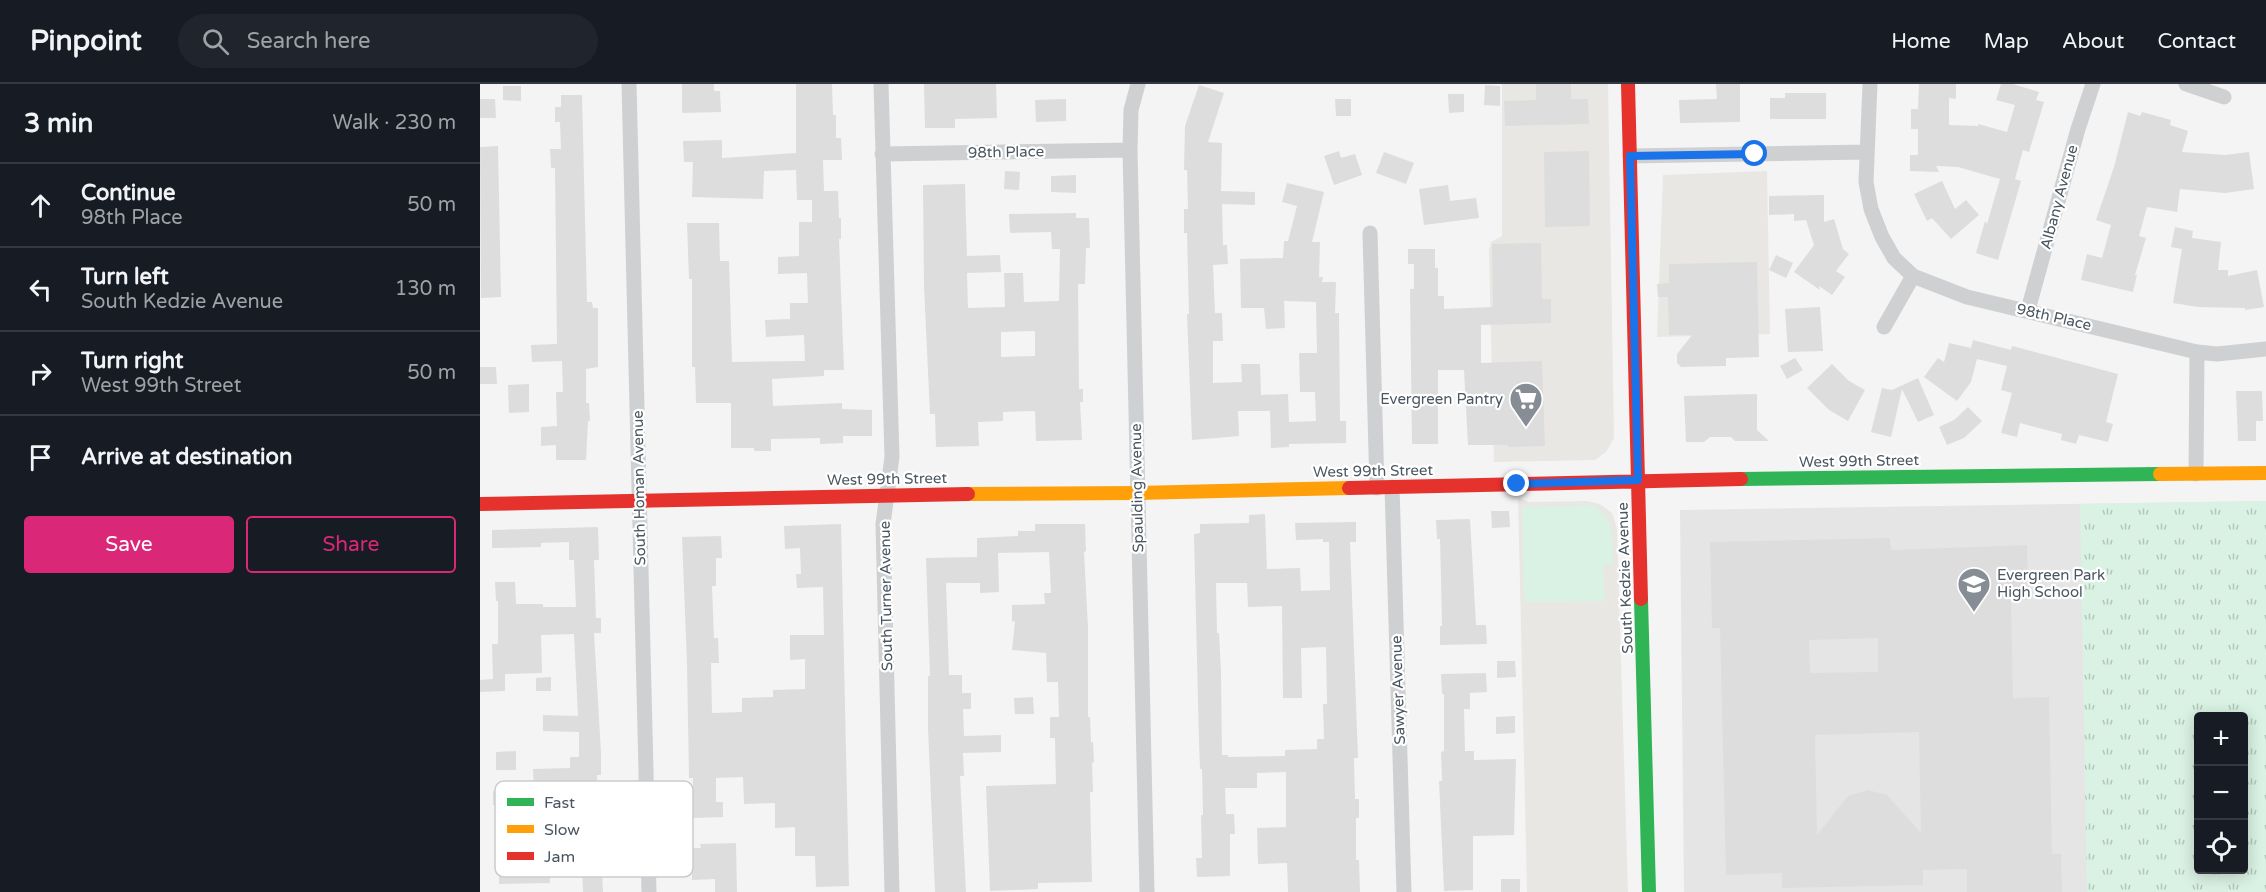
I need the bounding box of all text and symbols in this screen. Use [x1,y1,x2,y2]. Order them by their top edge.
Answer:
search box [178,14,598,68]
text: Pinpoint [30,24,142,58]
icon: search [199,25,232,58]
text: Search here [247,28,370,54]
text: Home [1891,29,1951,54]
text: Map [1984,29,2029,54]
text: About [2062,29,2124,54]
text: Contact [2157,29,2236,54]
text: 3 min [24,108,93,139]
text: Walk · 230 m [333,111,456,135]
route start [1741,140,1767,166]
street label: 98th Place [968,142,1044,162]
street label: Albany Avenue [2036,143,2082,251]
text: Continue [81,180,176,206]
icon: ahead [24,189,57,222]
text: 50 m [407,193,456,217]
text: 98th Place [81,206,183,230]
text: Turn left [81,264,169,290]
icon: left [24,273,57,306]
text: 130 m [395,277,456,301]
text: South Kedzie Avenue [81,290,283,314]
street label: 98th Place [2015,300,2093,334]
text: Turn right [81,348,183,374]
icon: right [24,357,57,390]
text: 50 m [407,361,456,385]
text: West 99th Street [81,374,241,398]
supermarket icon: Evergreen Pantry [1508,381,1544,428]
place label: Evergreen Pantry [1380,390,1503,408]
street label: South Homan Avenue [629,410,649,566]
street label: Spaulding Avenue [1127,423,1147,553]
icon: arrive [24,441,57,474]
text: Arrive at destination [81,444,292,470]
street label: West 99th Street [1799,451,1920,471]
street label: West 99th Street [1313,461,1434,481]
street label: West 99th Street [827,469,948,489]
route end [1503,470,1529,496]
street label: South Kedzie Avenue [1613,502,1637,654]
button: Save [24,516,234,573]
button: Share [246,516,456,573]
street label: South Turner Avenue [876,521,896,671]
school or university icon: Evergreen Park High School [1956,566,1992,613]
place label: Evergreen Park High School [1997,566,2105,601]
street label: Sawyer Avenue [1387,635,1409,745]
map controls [2194,712,2248,874]
button: + [2194,712,2248,766]
button: − [2194,766,2248,820]
legend [495,781,693,877]
text: Fast [544,793,575,813]
text: Slow [544,820,580,840]
button: locate [2194,820,2248,874]
text: Jam [544,847,575,867]

